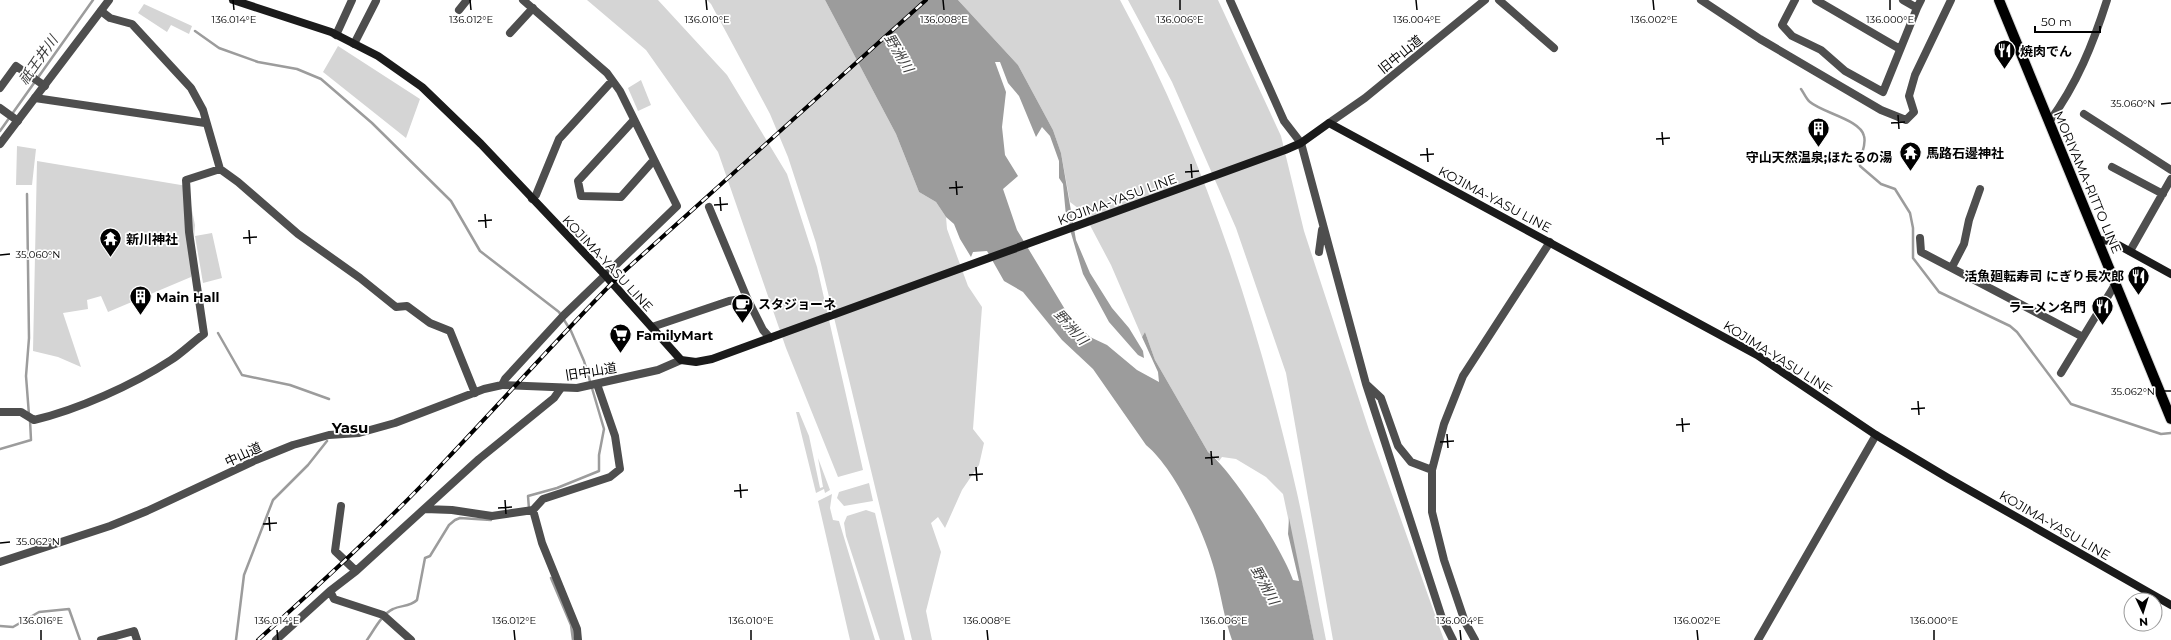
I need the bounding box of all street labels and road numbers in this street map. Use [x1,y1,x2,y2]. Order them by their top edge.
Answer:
street label: 旧中山道 [1375,31,1425,77]
street label: MORIYAMA-RITTO LINE [2051,108,2125,256]
street label: KOJIMA-YASU LINE [1436,162,1554,236]
street label: KOJIMA-YASU LINE [1055,170,1179,228]
street label: KOJIMA-YASU LINE [559,212,657,314]
street label: KOJIMA-YASU LINE [1721,317,1835,397]
street label: 旧中山道 [564,359,618,383]
street label: 中山道 [222,439,264,469]
street label: KOJIMA-YASU LINE [1997,487,2113,563]

